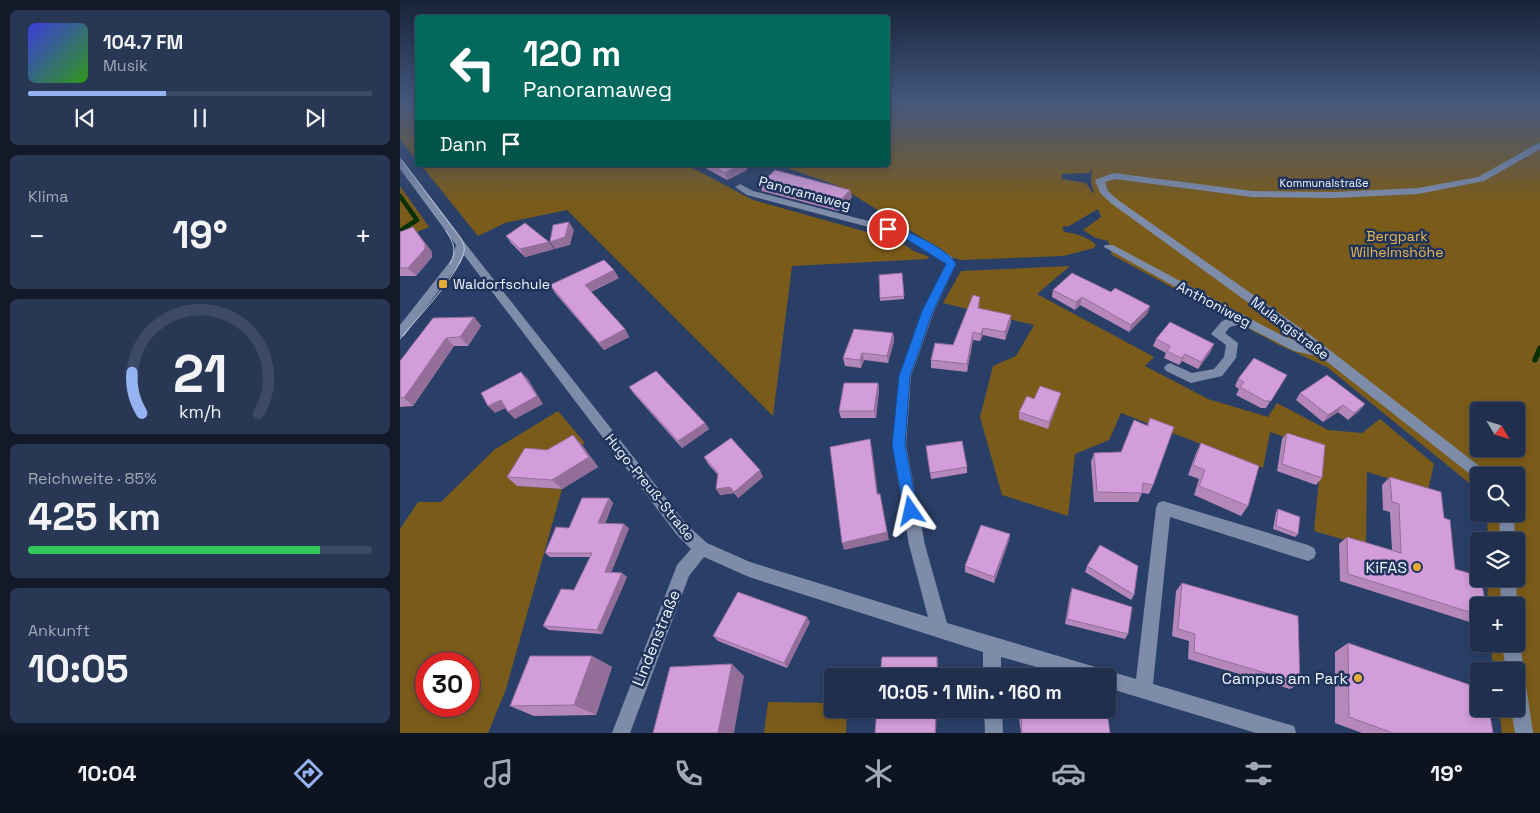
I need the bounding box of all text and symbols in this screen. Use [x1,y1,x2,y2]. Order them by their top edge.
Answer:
text: 104.7 FM [103,30,183,55]
text: 120 m [523,32,621,76]
icon: left [440,35,505,100]
text: Musik [103,55,148,76]
text: Panoramaweg [523,75,672,103]
icon: previous [71,104,99,132]
icon: pause [186,104,214,132]
icon: next [301,104,329,132]
icon: arrive [497,130,525,158]
text: Dann [440,132,487,157]
street label: Panoramaweg [757,172,853,214]
street label: Kommunalstraße [1279,176,1369,190]
text: Klima [28,186,69,207]
pin [867,208,909,250]
text: 19° [172,211,228,259]
icon: arrive [874,215,902,243]
text: − [28,218,45,254]
text: + [355,218,372,254]
park label: Bergpark Wilhelmshöhe [1351,227,1443,261]
place label: Waldorfschule [453,275,550,293]
street label: Anthoniweg [1174,277,1254,331]
marker: Waldorfschule [437,278,449,290]
street label: Mulangstraße [1247,293,1333,363]
text: 21 [173,341,227,407]
text: km/h [179,400,221,423]
north arrow [1470,402,1525,458]
map controls [1470,402,1525,717]
street label: Hugo-Preuß-Straße [601,430,699,544]
button: search [1470,467,1525,522]
text: Reichweite · 85% [28,468,157,489]
position arrow [884,484,936,536]
text: 425 km [28,493,161,541]
button: layers [1470,532,1525,587]
place label: KiFAS [1366,557,1407,578]
marker: KiFAS [1411,561,1423,573]
street label: Lindenstraße [627,587,685,689]
button: + [1470,597,1525,652]
text: Ankunft [28,620,90,641]
text: 10:05 [28,645,129,693]
speed limit sign: 30 [415,652,480,717]
button: − [1470,662,1525,717]
place label: Campus am Park [1222,668,1348,689]
marker: Campus am Park [1352,672,1364,684]
text: 10:05 · 1 Min. · 160 m [878,680,1062,705]
icon: directions [291,756,326,791]
icon: music [481,756,516,791]
icon: phone [671,756,706,791]
icon: climate [861,756,896,791]
icon: car [1051,756,1086,791]
icon: filters [1241,756,1276,791]
text: 10:04 [77,759,136,787]
text: 19° [1430,759,1463,787]

